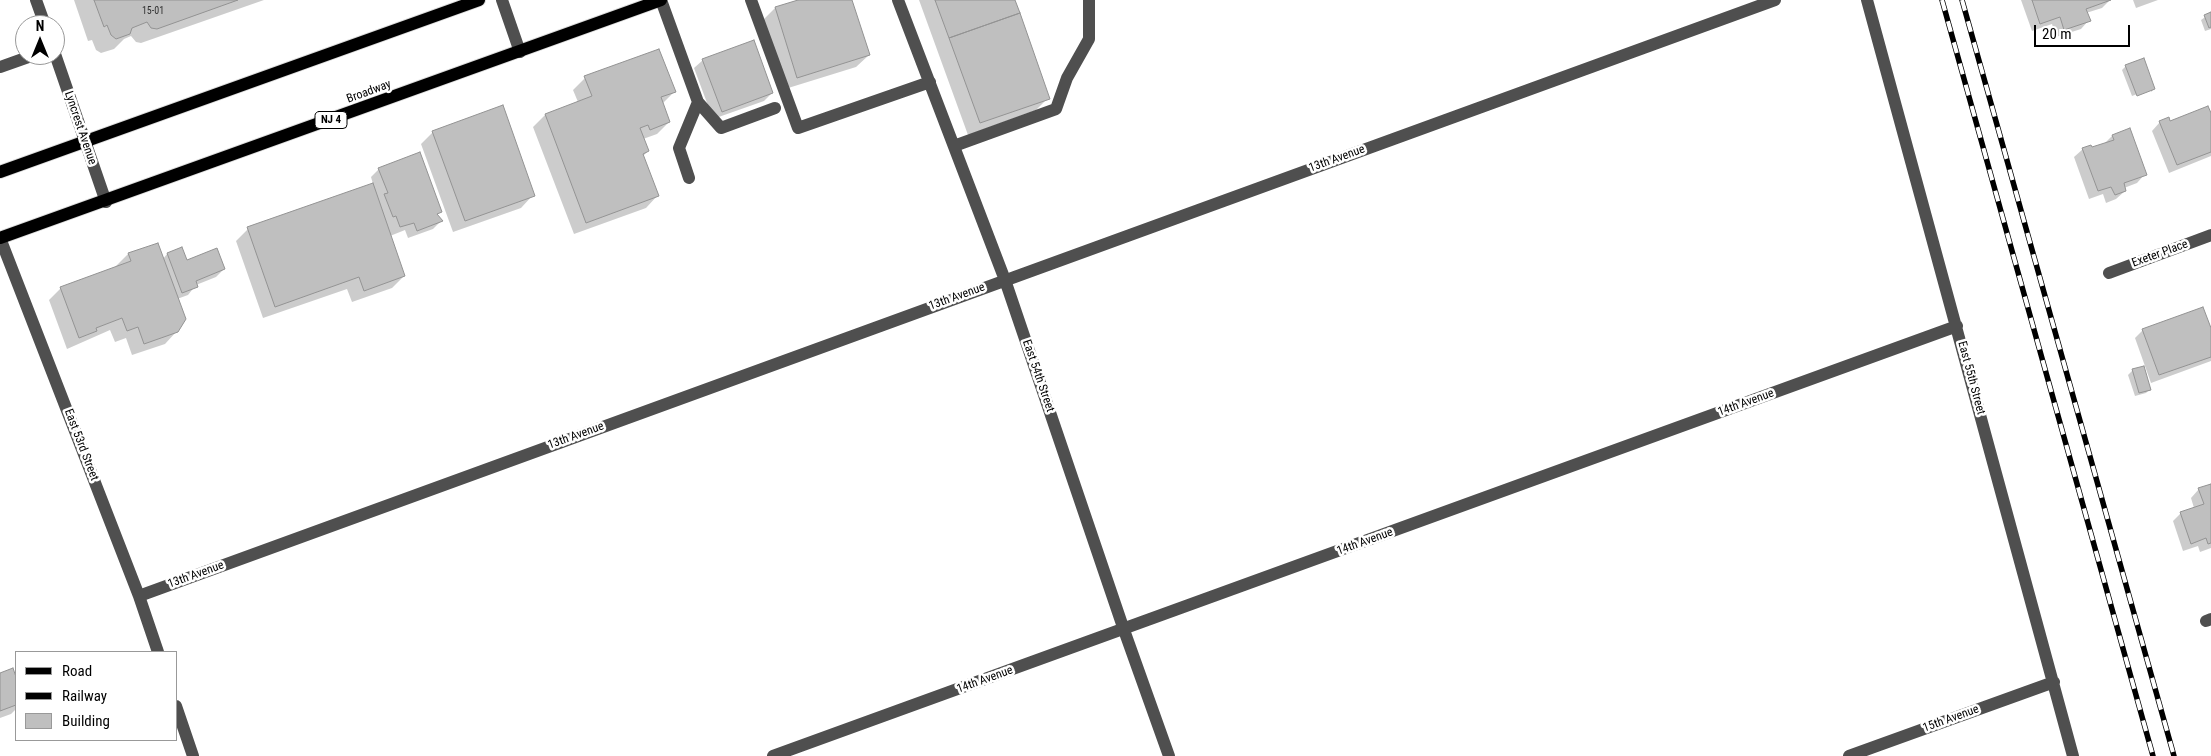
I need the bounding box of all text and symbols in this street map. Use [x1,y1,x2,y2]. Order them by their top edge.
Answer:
house number: 15-01 [142,5,164,17]
north arrow [15,15,65,65]
scale bar [2036,15,2132,47]
text: N [36,18,44,34]
text: 20 m [2042,25,2072,43]
street label: Broadway [345,77,393,107]
street label: Lyncrest Avenue [61,89,99,167]
road number: NJ 4 [315,112,347,128]
street label: 13th Avenue [1307,142,1367,176]
street label: Exeter Place [2130,237,2190,271]
street label: 13th Avenue [927,280,987,314]
street label: East 54th Street [1019,338,1057,414]
street label: East 55th Street [1954,340,1988,416]
street label: 14th Avenue [1716,386,1776,420]
street label: East 53rd Street [61,407,101,483]
street label: 13th Avenue [546,419,606,453]
street label: 14th Avenue [1335,525,1395,559]
street label: 13th Avenue [166,558,226,592]
legend [15,651,178,741]
text: Road [62,662,92,680]
street label: 14th Avenue [955,663,1015,697]
text: Railway [62,687,107,705]
street label: 15th Avenue [1921,702,1981,736]
text: Building [62,712,110,730]

